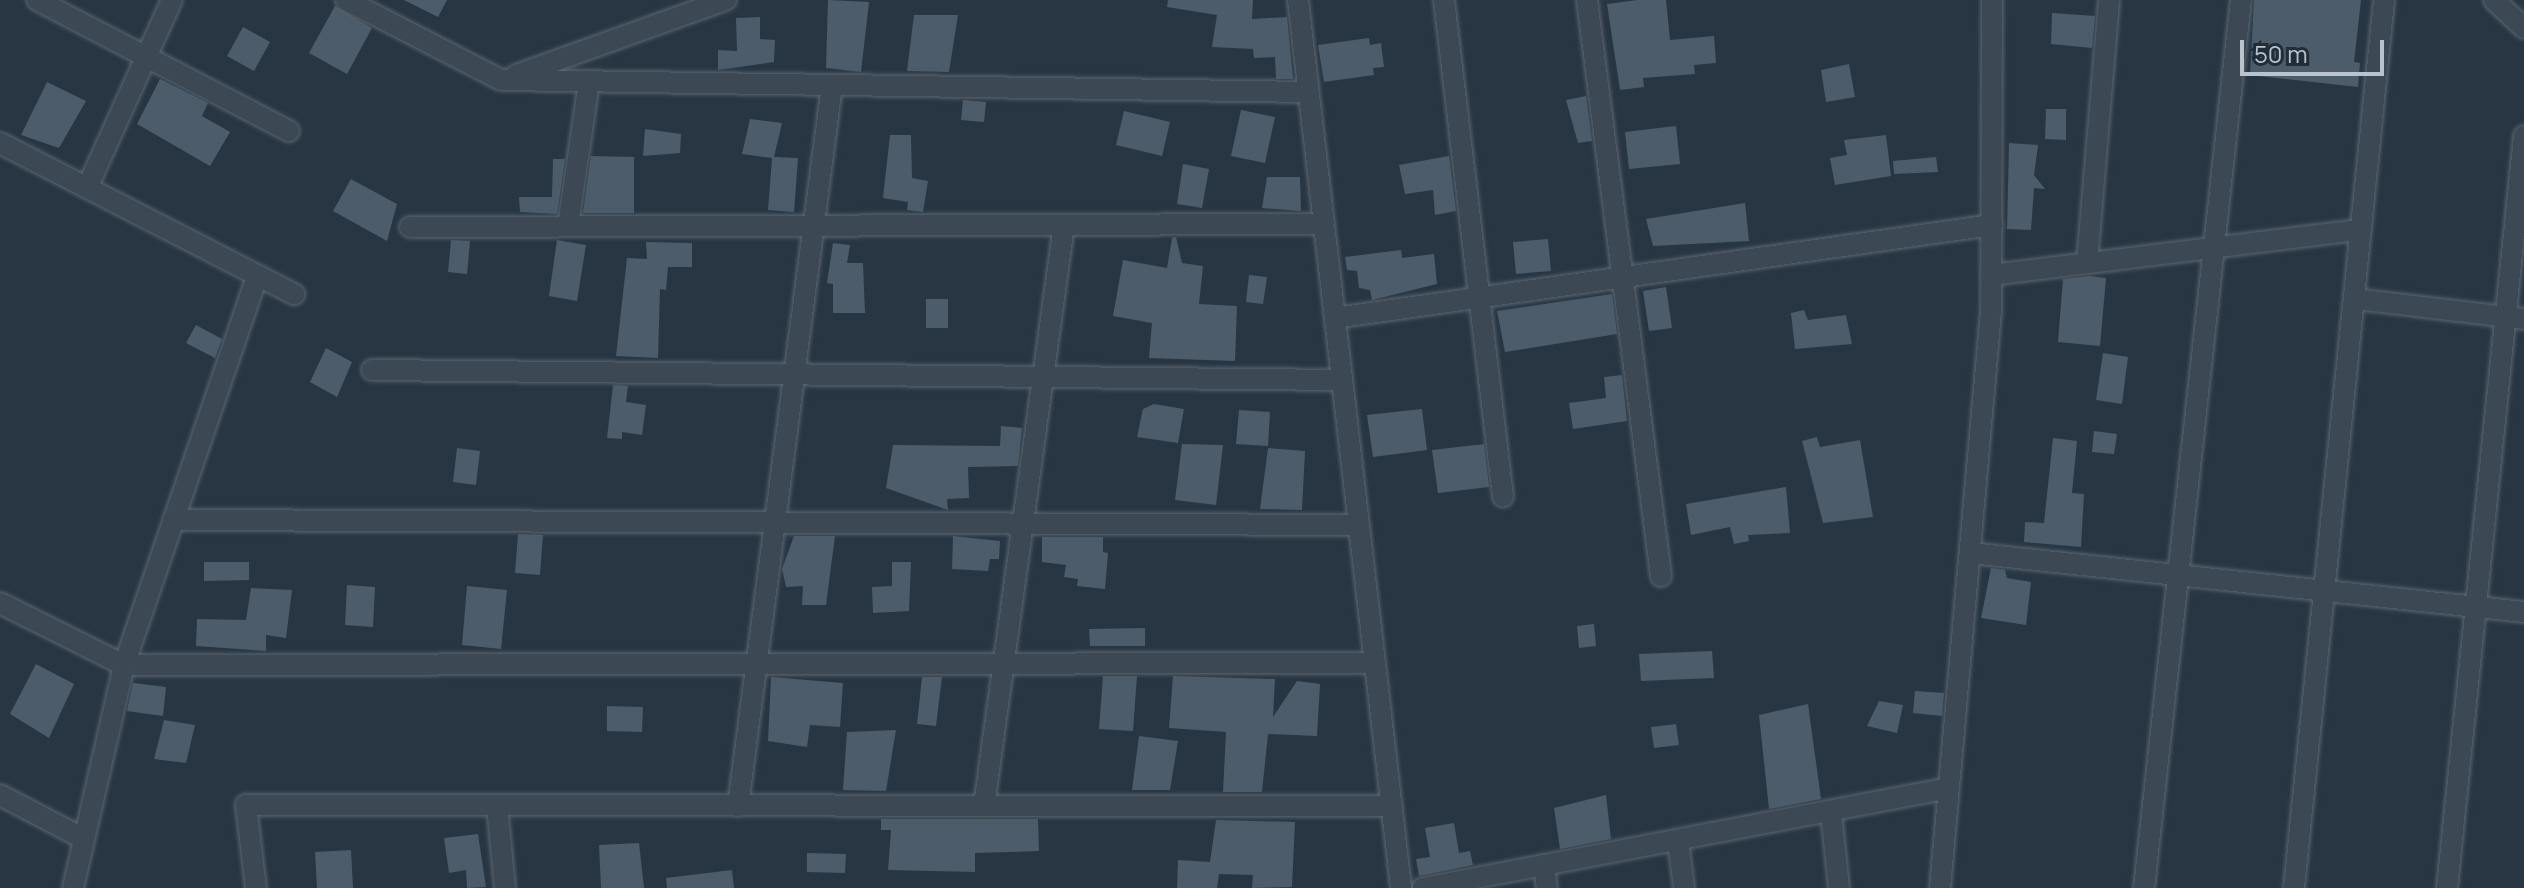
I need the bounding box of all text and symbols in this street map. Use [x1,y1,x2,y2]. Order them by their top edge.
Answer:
scale bar [2244,24,2388,74]
text: 50 m [2254,37,2308,70]

